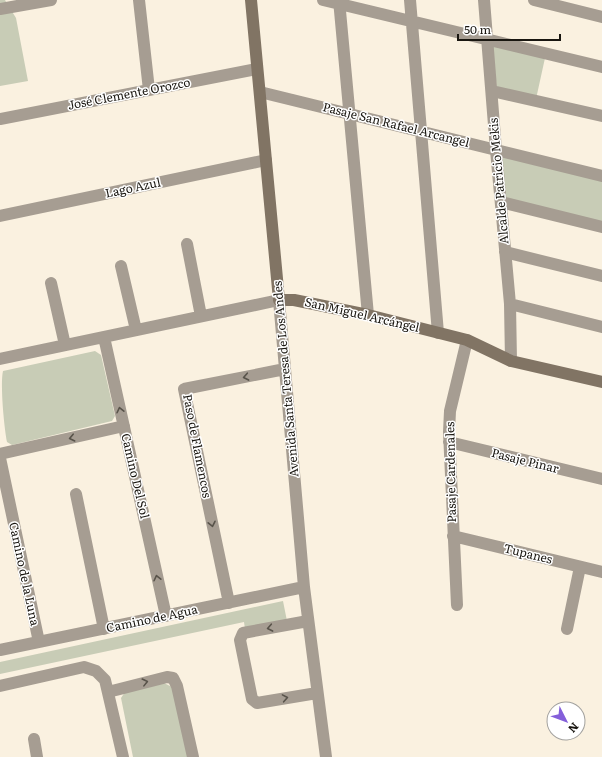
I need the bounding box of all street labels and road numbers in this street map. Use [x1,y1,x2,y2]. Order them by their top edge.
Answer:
street label: José Clemente Orozco [66,72,192,114]
street label: Pasaje San Rafael Arcangel [321,97,472,151]
street label: Alcalde Patricio Mekis [483,117,512,245]
street label: Lago Azul [103,172,162,202]
street label: Avenida Santa Teresa de Los Andes [267,280,303,478]
street label: San Miguel Arcángel [303,292,421,336]
street label: Paso de Flamencos [179,392,217,500]
street label: Pasaje Cardenales [440,421,460,523]
street label: Camino Del Sol [117,431,155,520]
street label: Pasaje Pinar [490,443,561,477]
street label: Camino de la Luna [5,520,45,628]
street label: Tupanes [502,538,555,568]
street label: Camino de Agua [104,599,200,636]

